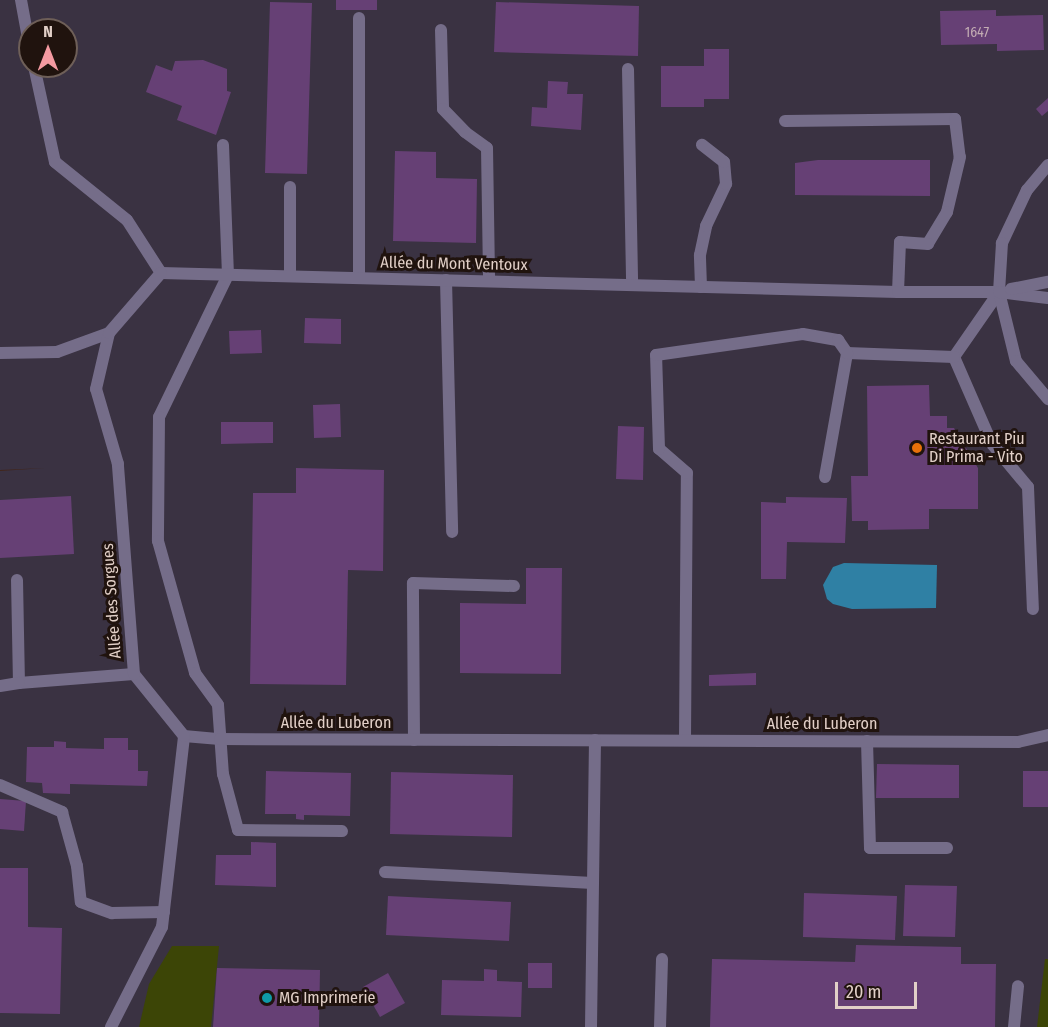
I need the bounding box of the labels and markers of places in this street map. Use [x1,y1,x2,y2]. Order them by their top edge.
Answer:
place label: Restaurant Piu Di Prima - Vito [929,429,1025,467]
marker: Restaurant Piu Di Prima - Vito [910,441,924,455]
place label: MG Imprimerie [279,988,375,1008]
marker: MG Imprimerie [260,991,274,1005]

